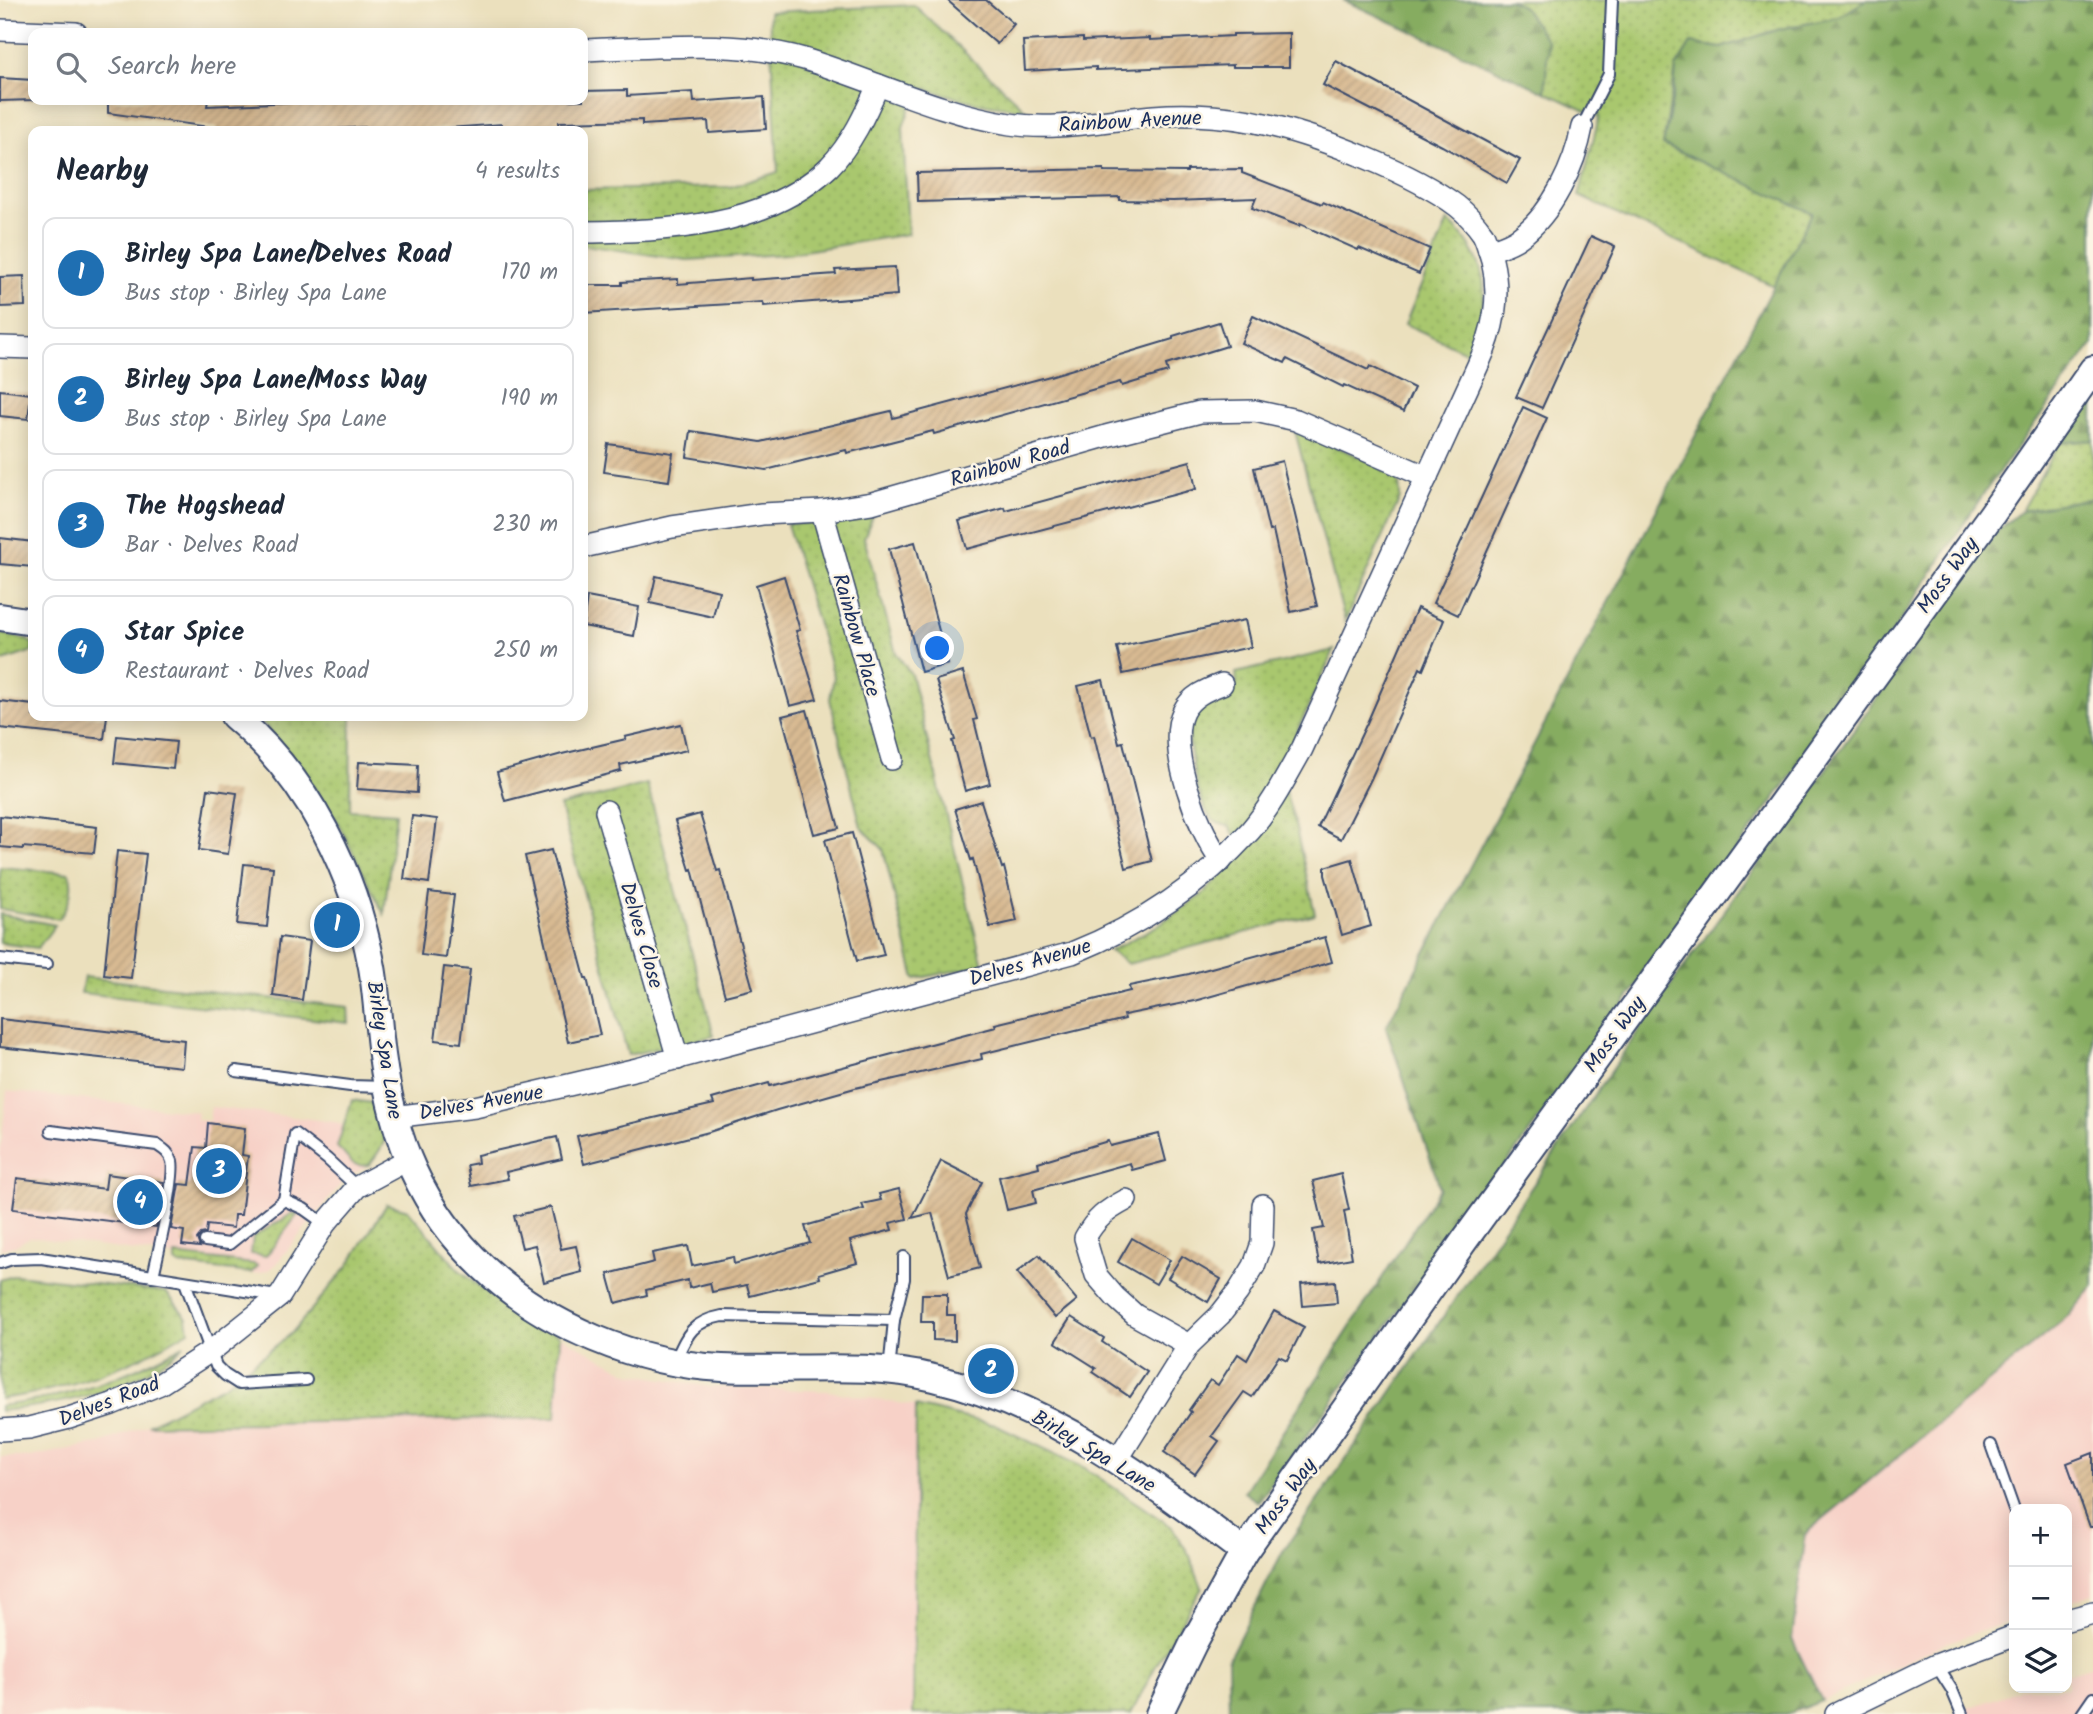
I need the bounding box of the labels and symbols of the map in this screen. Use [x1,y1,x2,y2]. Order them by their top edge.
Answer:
street label: Rainbow Avenue [1058,102,1203,143]
street label: Rainbow Road [947,431,1075,497]
street label: Moss Way [1909,530,1988,621]
street label: Rainbow Place [822,570,889,701]
your location [920,631,954,665]
street label: Delves Close [610,878,672,993]
pin: 1 [314,899,360,951]
street label: Delves Avenue [965,930,1096,997]
street label: Birley Spa Lane [356,979,411,1122]
street label: Moss Way [1576,989,1655,1080]
street label: Delves Avenue [417,1076,547,1131]
pin: 3 [196,1145,242,1197]
pin: 4 [117,1176,163,1228]
pin: 2 [968,1345,1014,1397]
street label: Delves Road [54,1368,165,1437]
street label: Birley Spa Lane [1025,1402,1162,1503]
street label: Moss Way [1247,1451,1326,1542]

